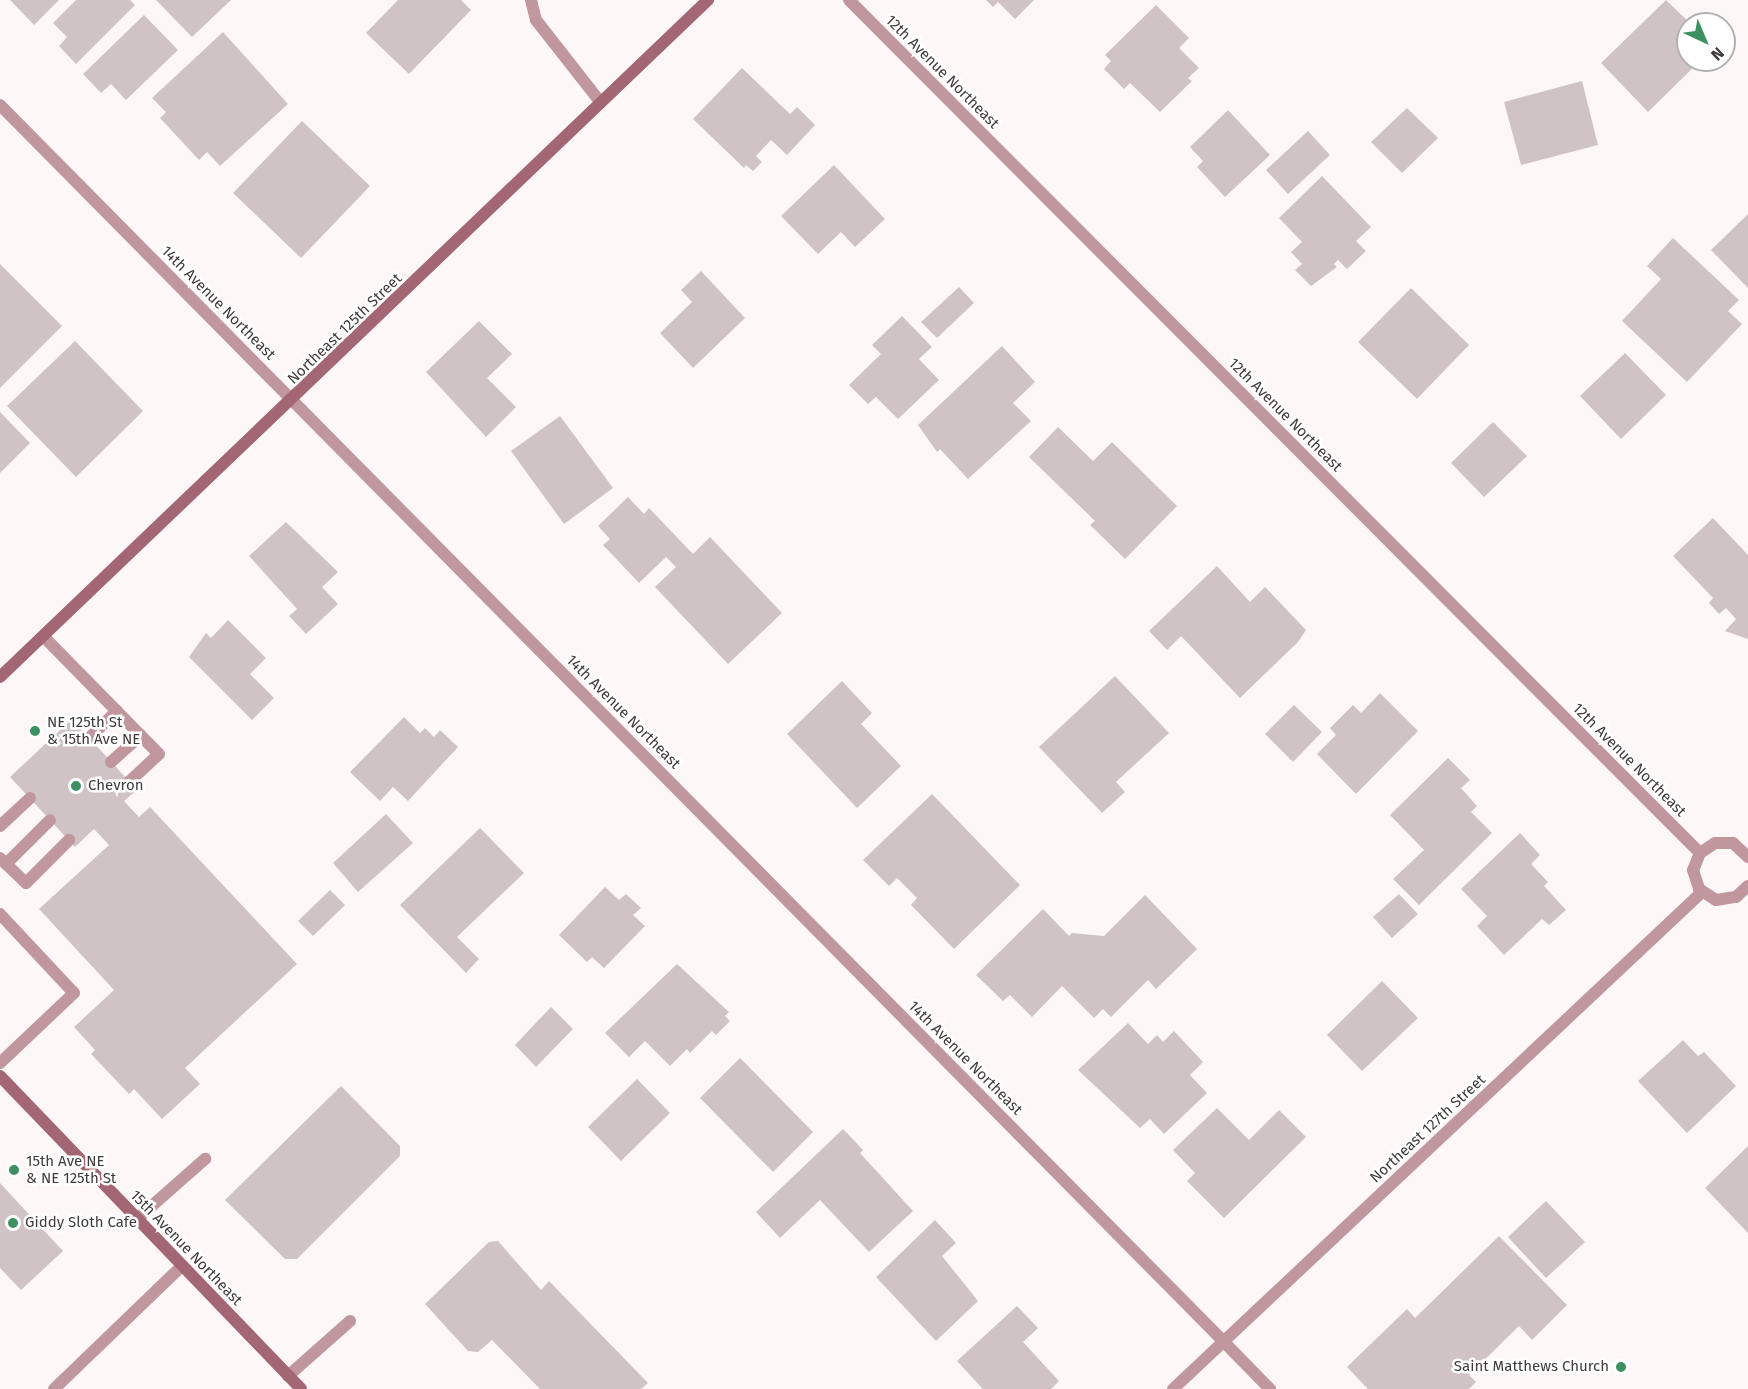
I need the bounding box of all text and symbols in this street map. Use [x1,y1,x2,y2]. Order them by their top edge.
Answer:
street label: 12th Avenue Northeast [881,11,1003,133]
north arrow [1676,12,1736,72]
text: N [1707,43,1728,64]
street label: 14th Avenue Northeast [157,242,279,364]
street label: Northeast 125th Street [284,270,406,388]
street label: 12th Avenue Northeast [1224,354,1346,476]
street label: 14th Avenue Northeast [562,651,684,773]
street label: 12th Avenue Northeast [1568,699,1690,821]
place label: NE 125th St & 15th Ave NE [47,713,140,748]
marker: NE 125th St & 15th Ave NE [28,724,42,738]
place label: Chevron [88,777,143,795]
marker: Chevron [69,779,83,793]
street label: 14th Avenue Northeast [904,997,1026,1119]
street label: Northeast 127th Street [1367,1071,1489,1187]
place label: 15th Ave NE & NE 125th St [26,1152,116,1187]
marker: 15th Ave NE & NE 125th St [7,1163,21,1177]
street label: 15th Avenue Northeast [126,1187,246,1309]
place label: Giddy Sloth Cafe [25,1214,137,1232]
marker: Giddy Sloth Cafe [6,1216,20,1230]
place label: Saint Matthews Church [1454,1358,1609,1376]
marker: Saint Matthews Church [1614,1360,1628,1374]

